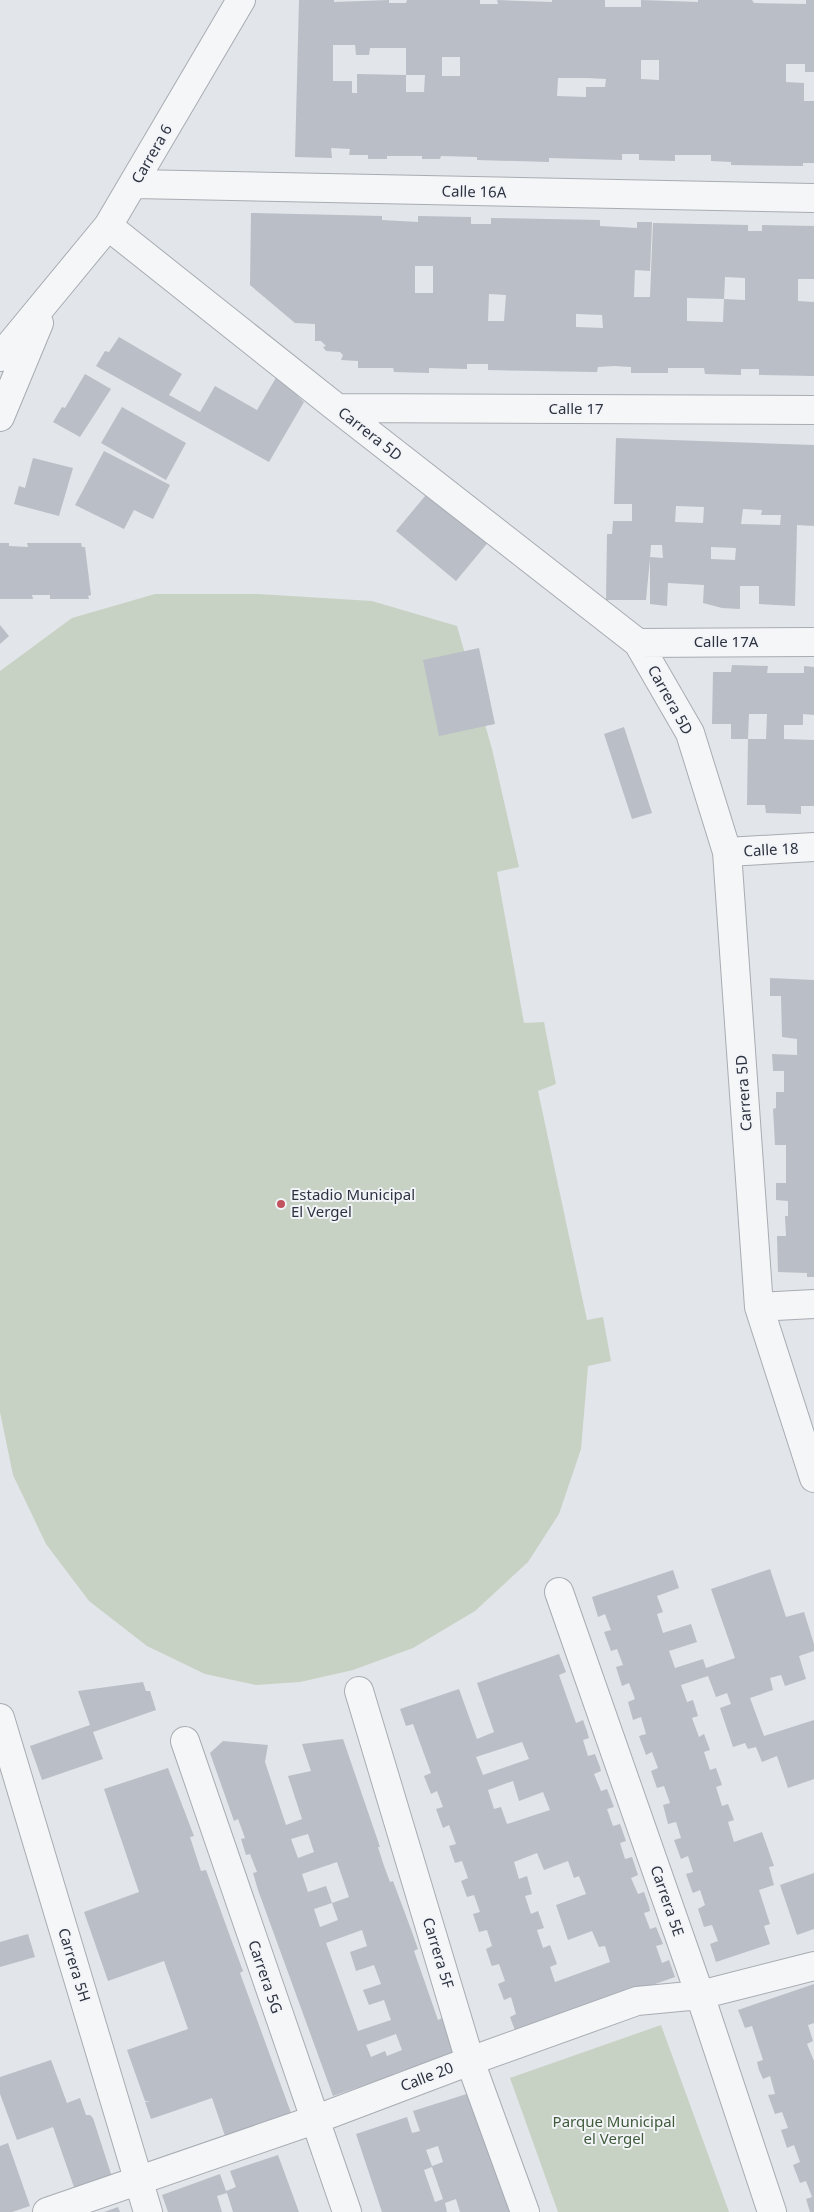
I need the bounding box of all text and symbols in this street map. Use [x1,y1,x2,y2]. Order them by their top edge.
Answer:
street label: Carrera 6 [126,120,176,187]
street label: Calle 16A [441,180,507,202]
street label: Calle 17 [548,398,604,418]
street label: Carrera 5D [334,402,407,465]
street label: Calle 17A [694,631,759,651]
street label: Carrera 5D [644,661,698,738]
street label: Calle 18 [743,838,799,860]
street label: Carrera 5D [730,1054,756,1132]
place label: Estadio Municipal El Vergel [291,1184,415,1221]
marker: Estadio Municipal El Vergel [275,1198,287,1210]
street label: Carrera 5E [647,1863,689,1939]
street label: Carrera 5F [419,1915,459,1991]
street label: Carrera 5H [54,1925,96,2004]
street label: Carrera 5G [244,1937,288,2016]
street label: Calle 20 [397,2057,456,2095]
park label: Parque Municipal el Vergel [553,2111,675,2148]

